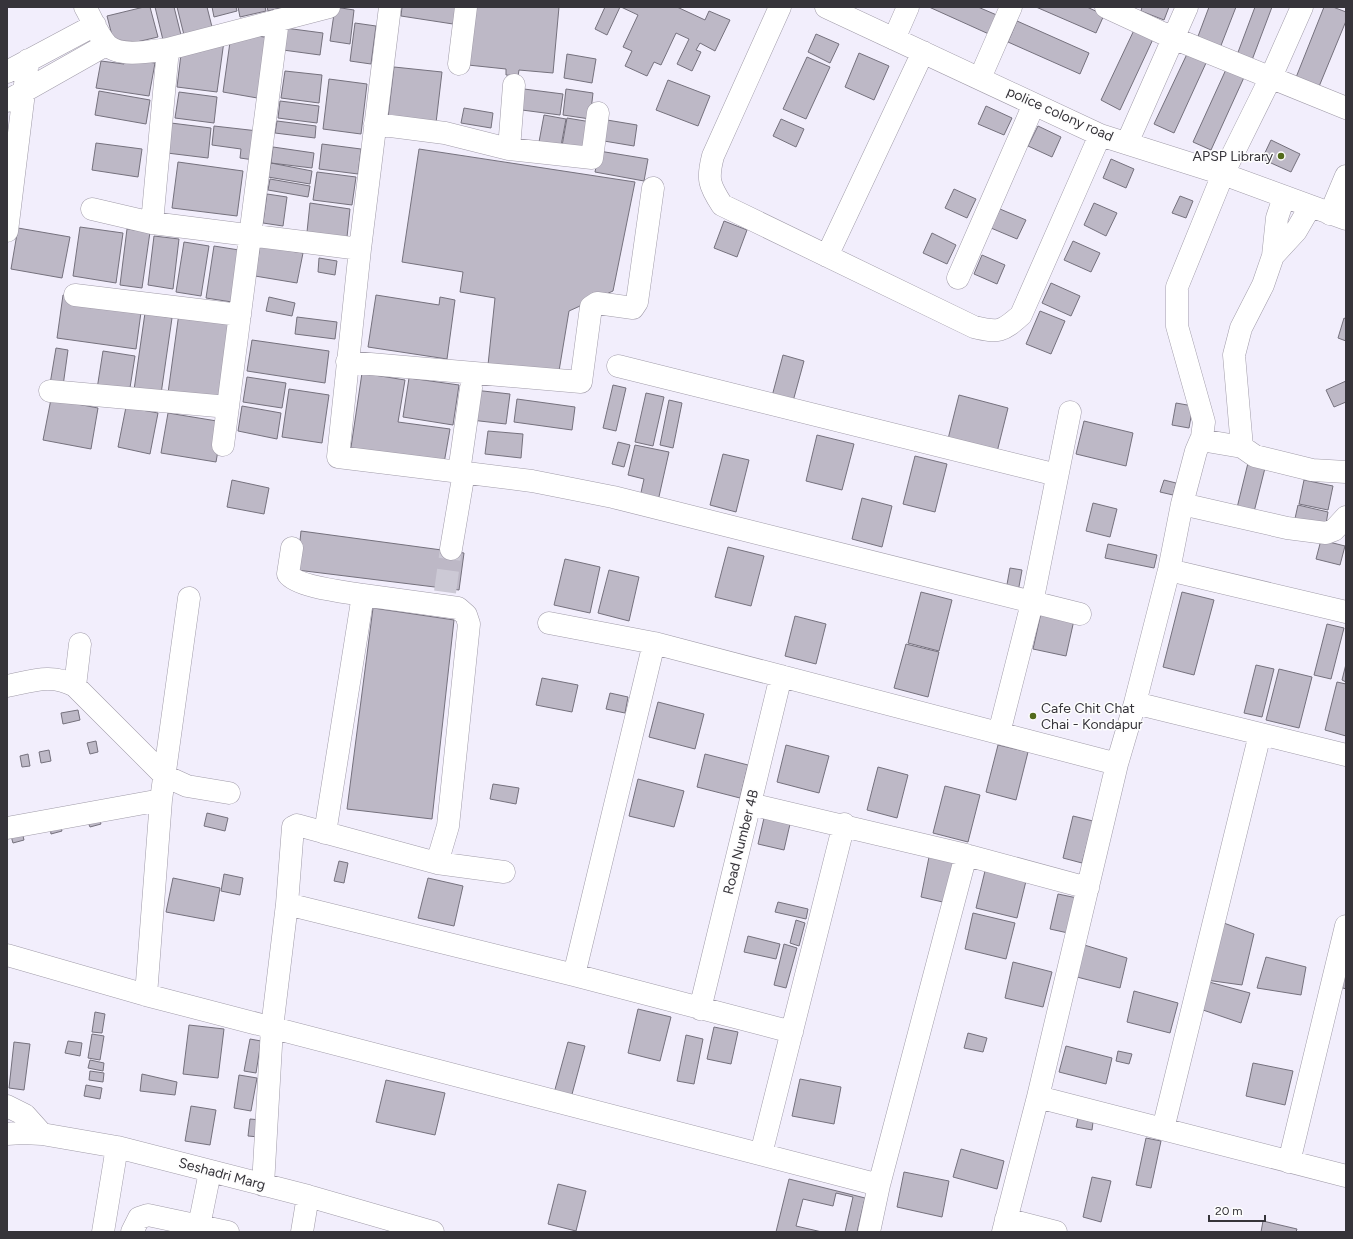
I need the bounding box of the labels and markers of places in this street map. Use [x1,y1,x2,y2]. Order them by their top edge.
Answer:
place label: APSP Library [1193,148,1274,165]
marker: APSP Library [1276,151,1286,161]
place label: Cafe Chit Chat Chai - Kondapur [1041,700,1143,733]
marker: Cafe Chit Chat Chai - Kondapur [1028,711,1038,721]

